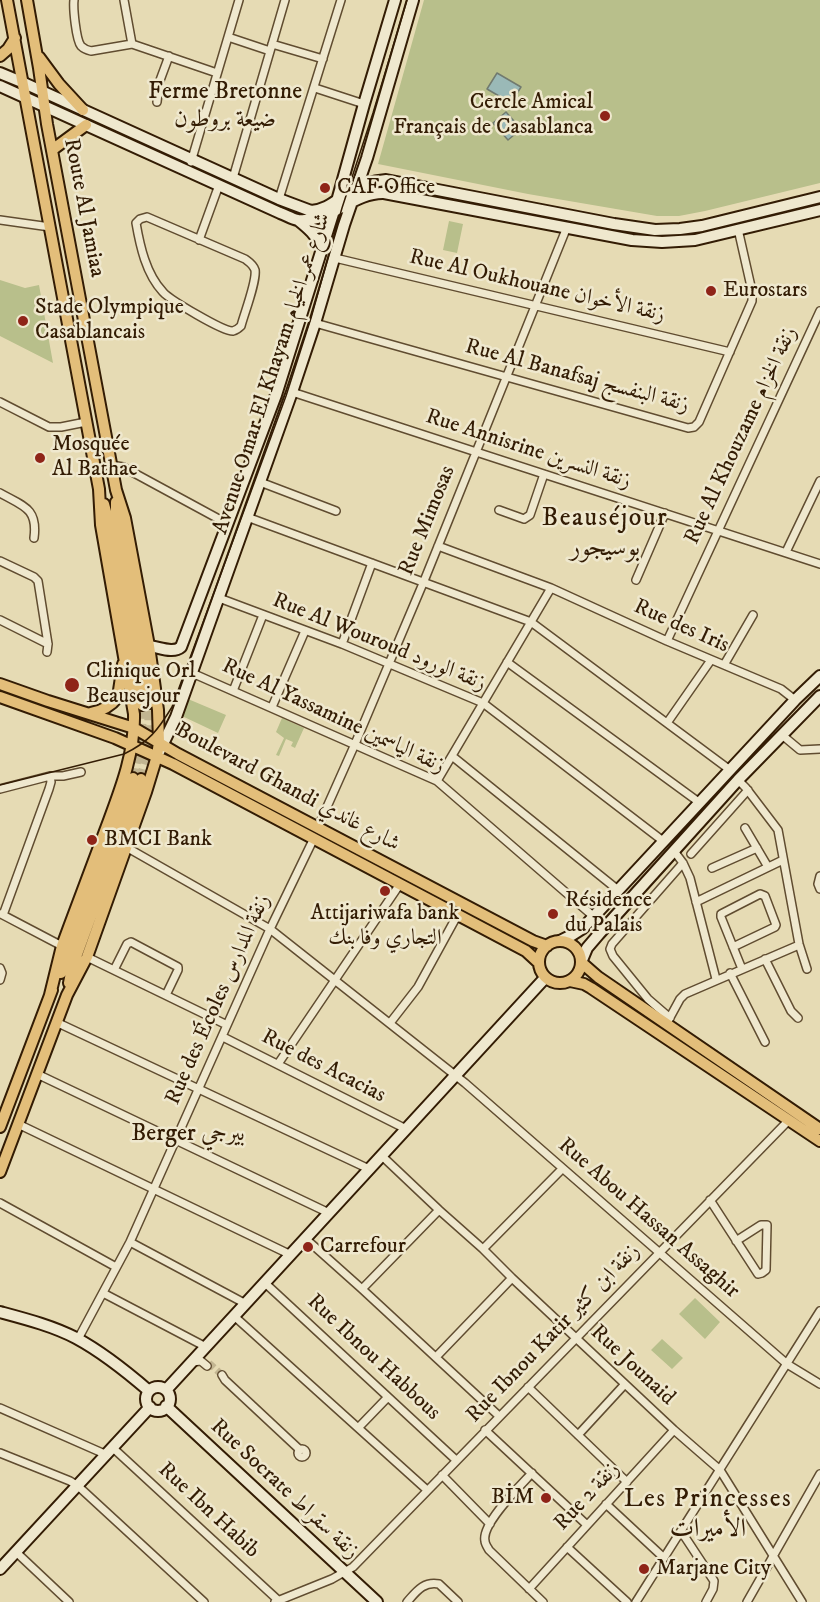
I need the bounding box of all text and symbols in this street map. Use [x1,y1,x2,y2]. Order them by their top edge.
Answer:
district label: Ferme Bretonne ضيعة بروطون [137,79,313,135]
place label: Cercle Amical Français de Casablanca [393,90,593,142]
marker: Cercle Amical Français de Casablanca [598,109,612,123]
street label: Route Al Jamiaa [57,136,109,280]
place label: CAF Office [337,175,435,201]
marker: CAF Office [318,181,332,195]
street label: Avenue Omar El Khayam شارع عمر الخيام [208,210,338,538]
street label: Rue Al Oukhouane زنقة الأخوان [407,245,667,329]
place label: Eurostars [723,278,807,304]
marker: Eurostars [704,284,718,298]
place label: Stade Olympique Casablancais [35,295,184,346]
marker: Stade Olympique Casablancais [16,314,30,328]
street label: Rue Al Khouzame زنقة الخزام [680,323,804,549]
street label: Rue Al Banafsaj زنقة البنفسج [462,334,692,420]
street label: Rue Annisrine زنقة النسرين [422,404,634,496]
place label: Mosquée Al Bathae [52,432,138,484]
marker: Mosquée Al Bathae [33,451,47,465]
street label: Rue Mimosas [394,462,462,580]
district label: Beauséjour بوسيجور [542,504,668,566]
street label: Rue Al Wouroud زنقة الورود [268,588,490,698]
street label: Rue des Iris [629,594,733,660]
street label: Rue Al Yassamine زنقة الياسمين [217,654,449,780]
place label: Clinique Orl Beausejour [86,659,196,710]
marker: Clinique Orl Beausejour [63,676,81,694]
street label: Boulevard Ghandi شارع غاندي [170,718,404,858]
place label: BMCI Bank [104,827,212,853]
marker: BMCI Bank [85,833,99,847]
marker: Attijariwafa bank التجاري وفا بنك [378,884,392,898]
place label: Résidence du Palais [565,888,652,939]
street label: Rue des Écoles زنقة المدارس [161,891,277,1109]
place label: Attijariwafa bank التجاري وفا بنك [311,901,459,952]
marker: Résidence du Palais [546,907,560,921]
street label: Rue des Acacias [256,1024,390,1110]
district label: Berger بيرجي [131,1121,245,1149]
street label: Rue Abou Hassan Assaghir [552,1133,744,1305]
place label: Carrefour [320,1234,406,1260]
street label: Rue Ibnou Katir زنقة ابن كثير [462,1239,646,1429]
marker: Carrefour [301,1240,315,1254]
street label: Rue Ibnou Habbous [301,1289,445,1427]
street label: Rue Jounaid [584,1320,680,1412]
street label: Rue Socrate زنقة سقراط [204,1414,364,1566]
street label: Rue Ibn Habib [152,1457,264,1565]
street label: Rue 2 زنقة [550,1457,626,1537]
place label: BİM [491,1485,534,1511]
district label: Les Princesses الأميرات [624,1485,792,1546]
marker: BİM [539,1491,553,1505]
place label: Marjane City [656,1556,771,1582]
marker: Marjane City [637,1562,651,1576]

